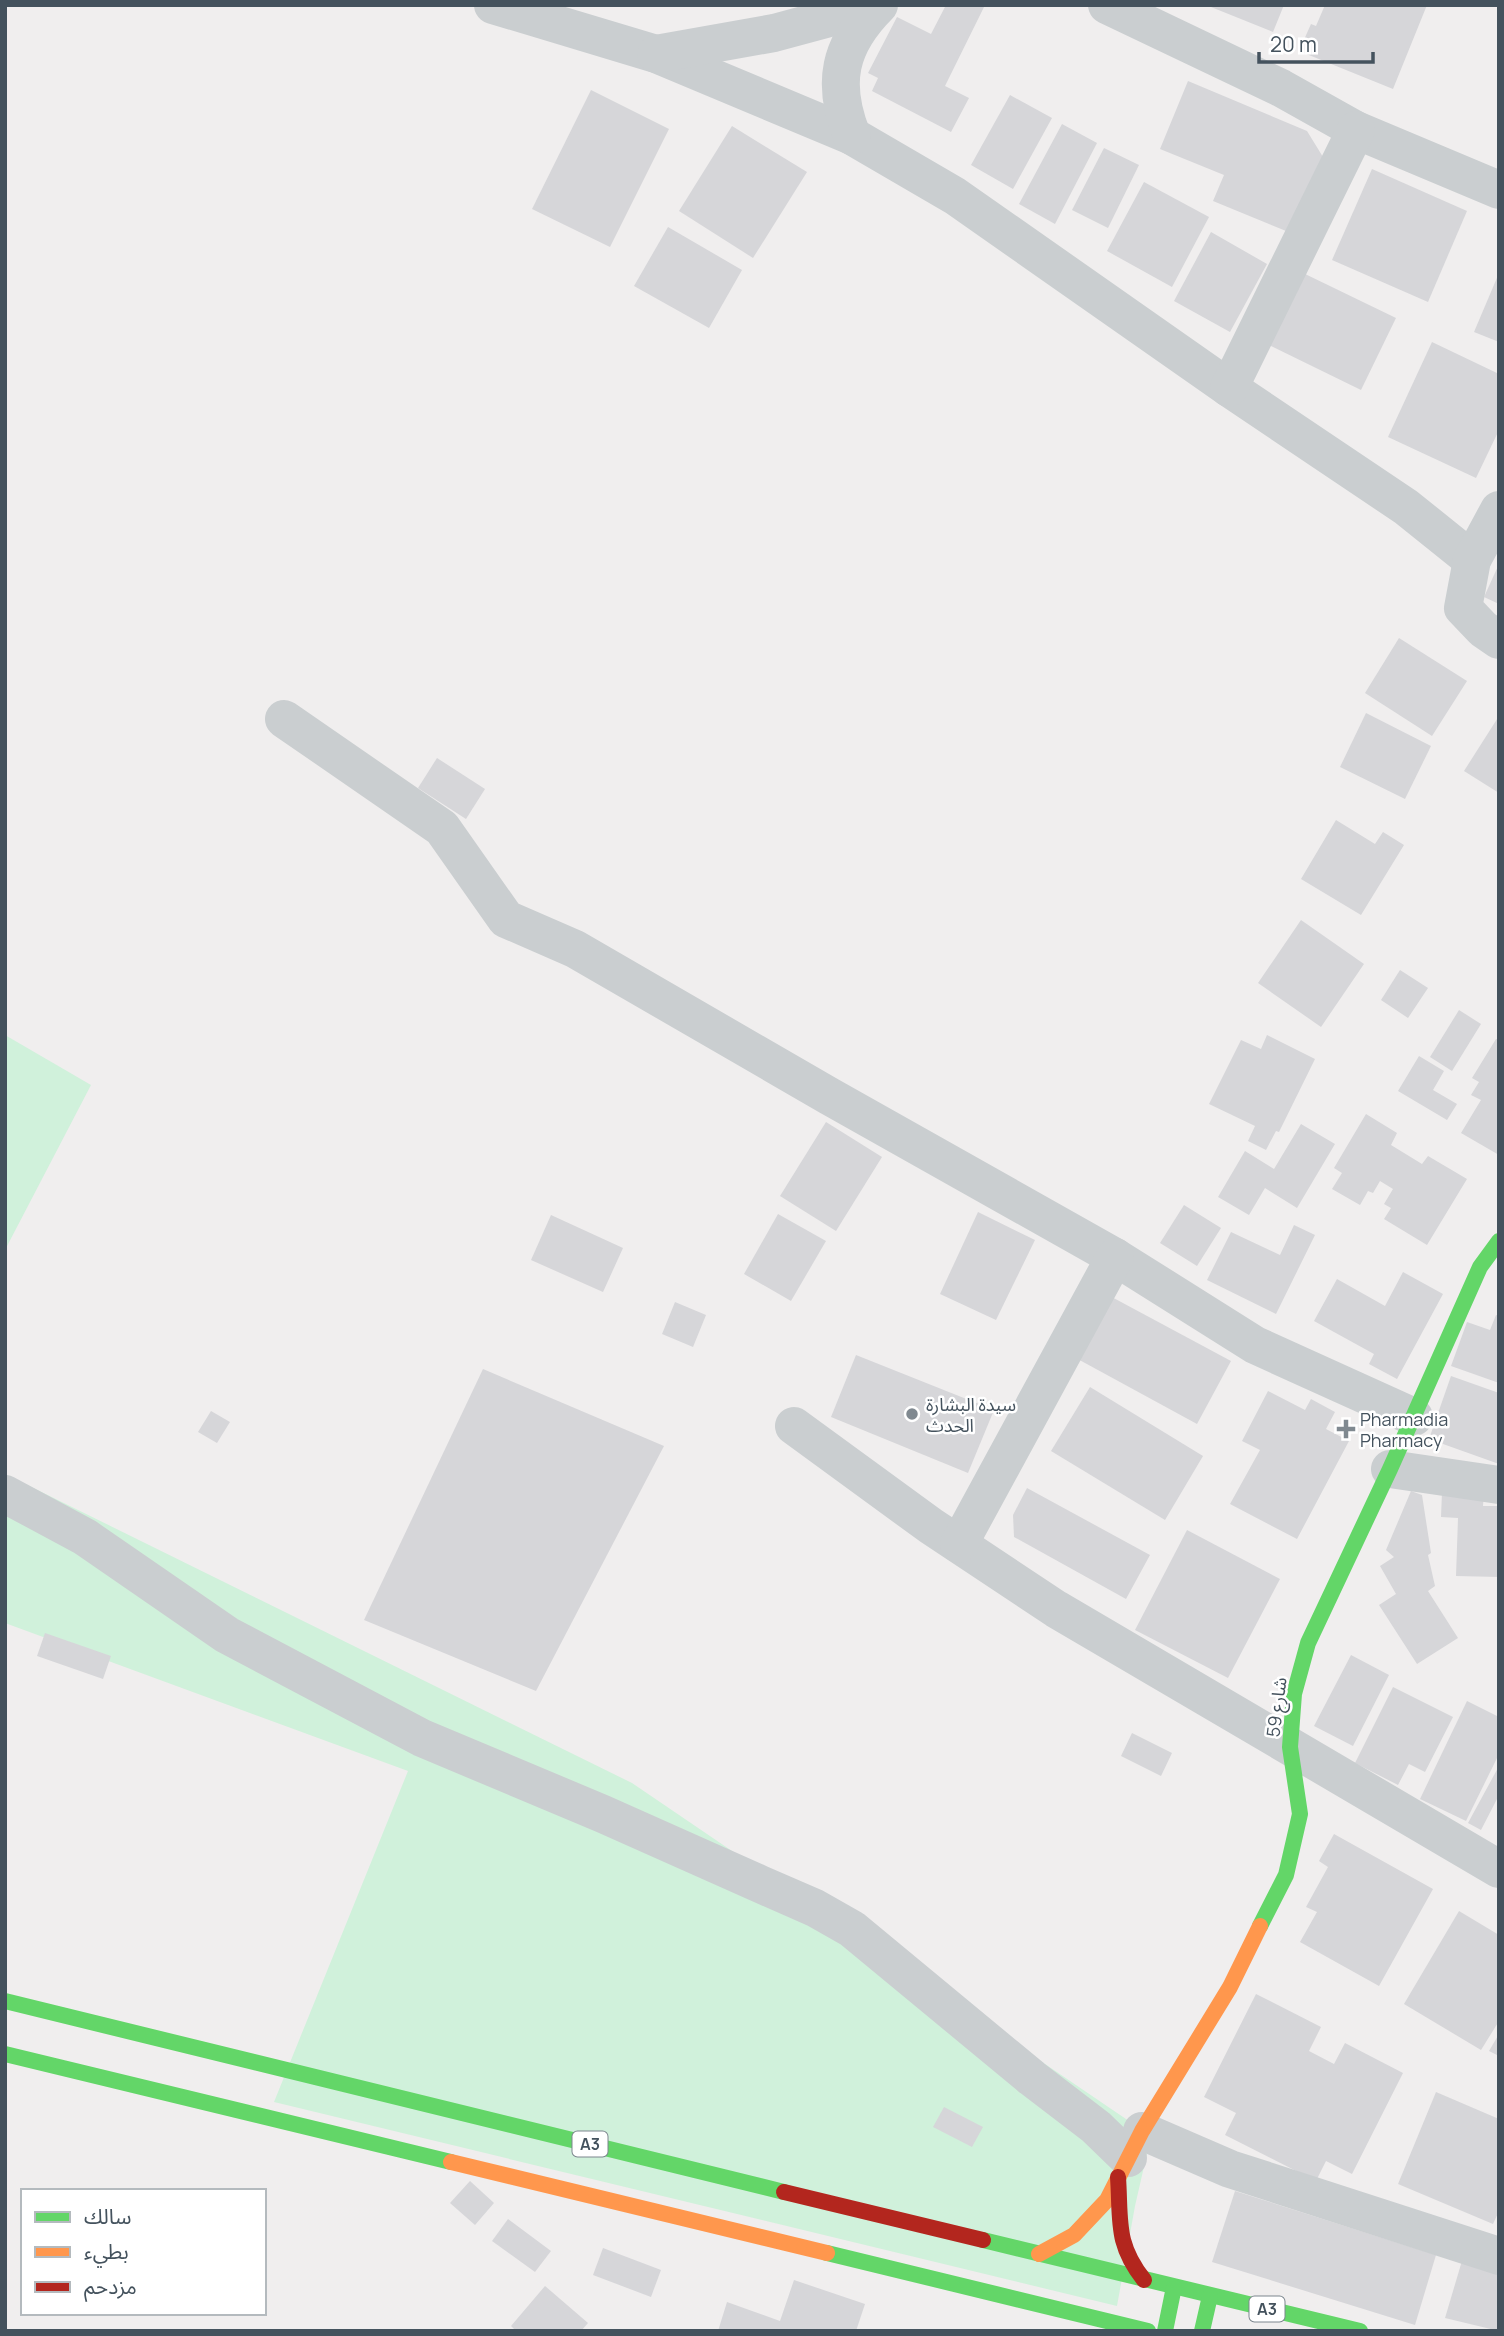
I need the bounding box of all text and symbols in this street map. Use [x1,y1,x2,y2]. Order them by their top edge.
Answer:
scale bar [1259,21,1373,65]
text: 20 m [1270,30,1317,58]
place label: سيدة البشارة الحدث [926,1392,1016,1437]
marker: سيدة البشارة الحدث [904,1406,920,1422]
place label: Pharmadia Pharmacy [1360,1407,1448,1452]
marker: Pharmadia Pharmacy [1338,1421,1354,1437]
street label: شارع 59 [1260,1676,1295,1739]
road number: A3 [572,2132,608,2156]
legend [21,2189,266,2315]
text: سالك [84,2202,131,2230]
text: بطيء [84,2237,129,2268]
text: مزدحم [84,2272,137,2302]
road number: A3 [1250,2296,1284,2322]

